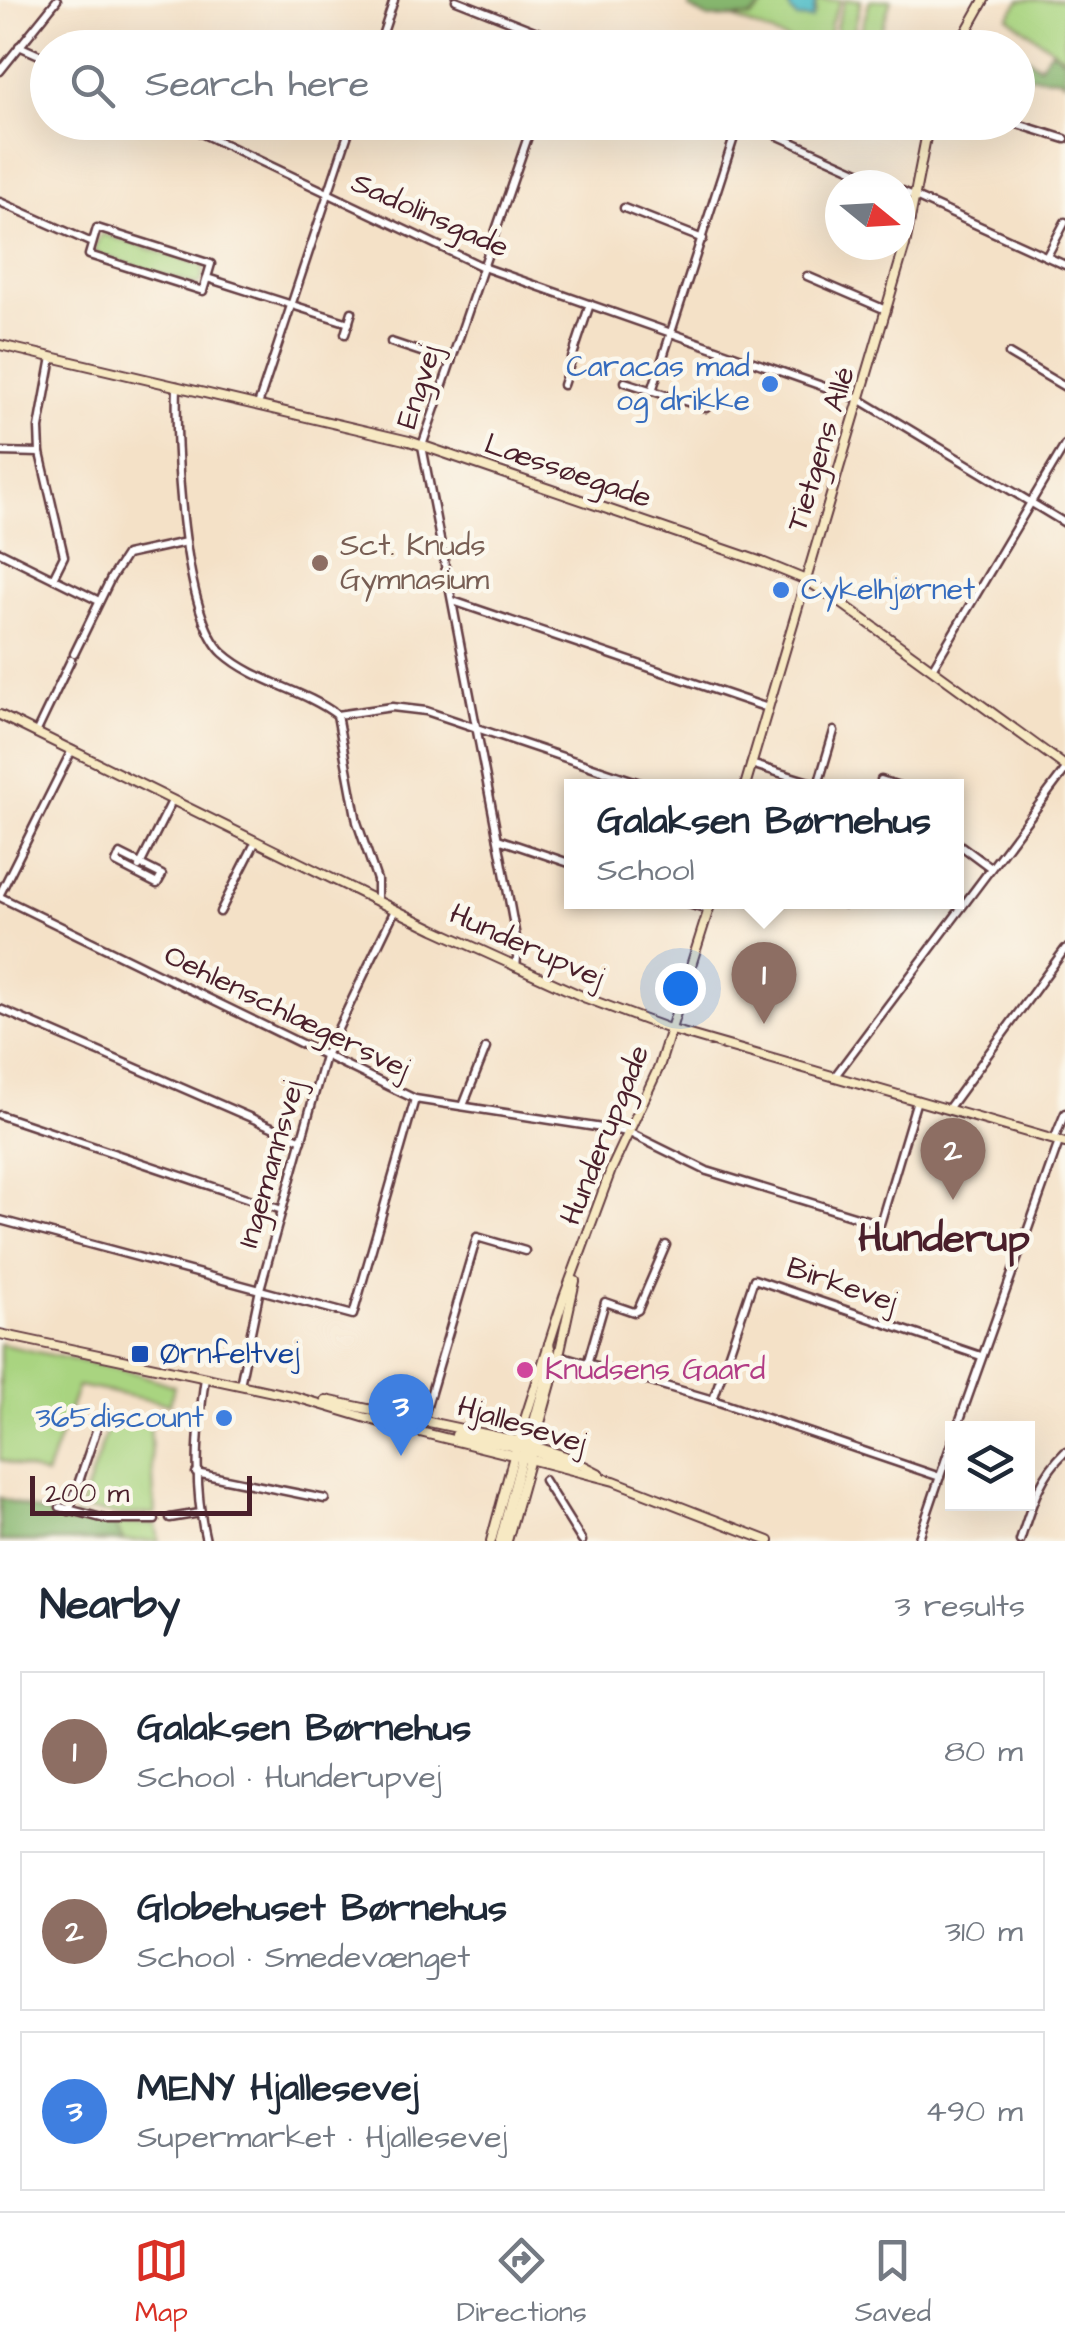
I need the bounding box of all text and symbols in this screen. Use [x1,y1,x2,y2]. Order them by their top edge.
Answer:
search box [30,30,1035,140]
icon: search [65,58,120,113]
text: Search here [145,59,369,111]
street label: Sadolinsgade [344,162,515,269]
north arrow [825,170,915,260]
street label: Engvej [386,339,453,434]
place label: Caracas mad og drikke [566,346,750,423]
street label: Tietgens Allé [776,361,867,537]
marker: Caracas mad og drikke [759,373,781,395]
street label: Læssøegade [479,423,657,520]
place label: Sct. Knuds Gymnasium [340,525,490,602]
marker: Sct. Knuds Gymnasium [309,552,331,574]
place label: Cykelhjørnet [801,569,975,612]
marker: Cykelhjørnet [770,579,792,601]
popup [564,779,964,909]
text: Galaksen Børnehus [597,796,931,848]
text: School [597,848,695,893]
street label: Hunderupvej [443,893,612,999]
street label: Oehlenschlægersvej [157,934,418,1091]
pin: 1 [732,942,796,1024]
your location [655,963,706,1014]
street label: Hunderupgade [550,1039,661,1232]
street label: Ingemannsvej [227,1075,316,1253]
pin: 2 [920,1118,986,1200]
district label: Hunderup [858,1212,1030,1267]
street label: Birkevej [781,1247,903,1324]
place label: Ørnfeltvej [160,1333,300,1375]
marker: Ørnfeltvej [129,1343,151,1365]
place label: Knudsens Gaard [545,1349,765,1391]
marker: Knudsens Gaard [514,1359,536,1381]
pin: 3 [368,1374,434,1456]
street label: Hjallesevej [452,1385,592,1465]
place label: 365discount [35,1397,204,1439]
marker: 365discount [213,1407,235,1429]
map controls [945,1421,1035,1511]
button: layers [945,1421,1035,1511]
scale bar [30,1471,252,1516]
text: 200 m [45,1474,129,1513]
text: Nearby [40,1577,180,1635]
text: 3 results [895,1584,1025,1629]
text: Galaksen Børnehus [137,1703,471,1755]
text: 1 [72,1729,77,1774]
text: 80 m [944,1729,1023,1774]
text: School · Hunderupvej [137,1755,441,1800]
text: Globehuset Børnehus [137,1883,507,1935]
text: 2 [65,1909,84,1954]
text: 310 m [945,1909,1023,1954]
text: School · Smedevænget [137,1935,470,1980]
text: MENY Hjallesevej [137,2063,419,2115]
text: 3 [66,2089,83,2134]
text: 490 m [925,2089,1023,2134]
text: Supermarket · Hjallesevej [137,2115,507,2160]
tab: Map [134,2233,189,2332]
tab: Directions [457,2233,587,2332]
tab: Saved [855,2233,931,2332]

